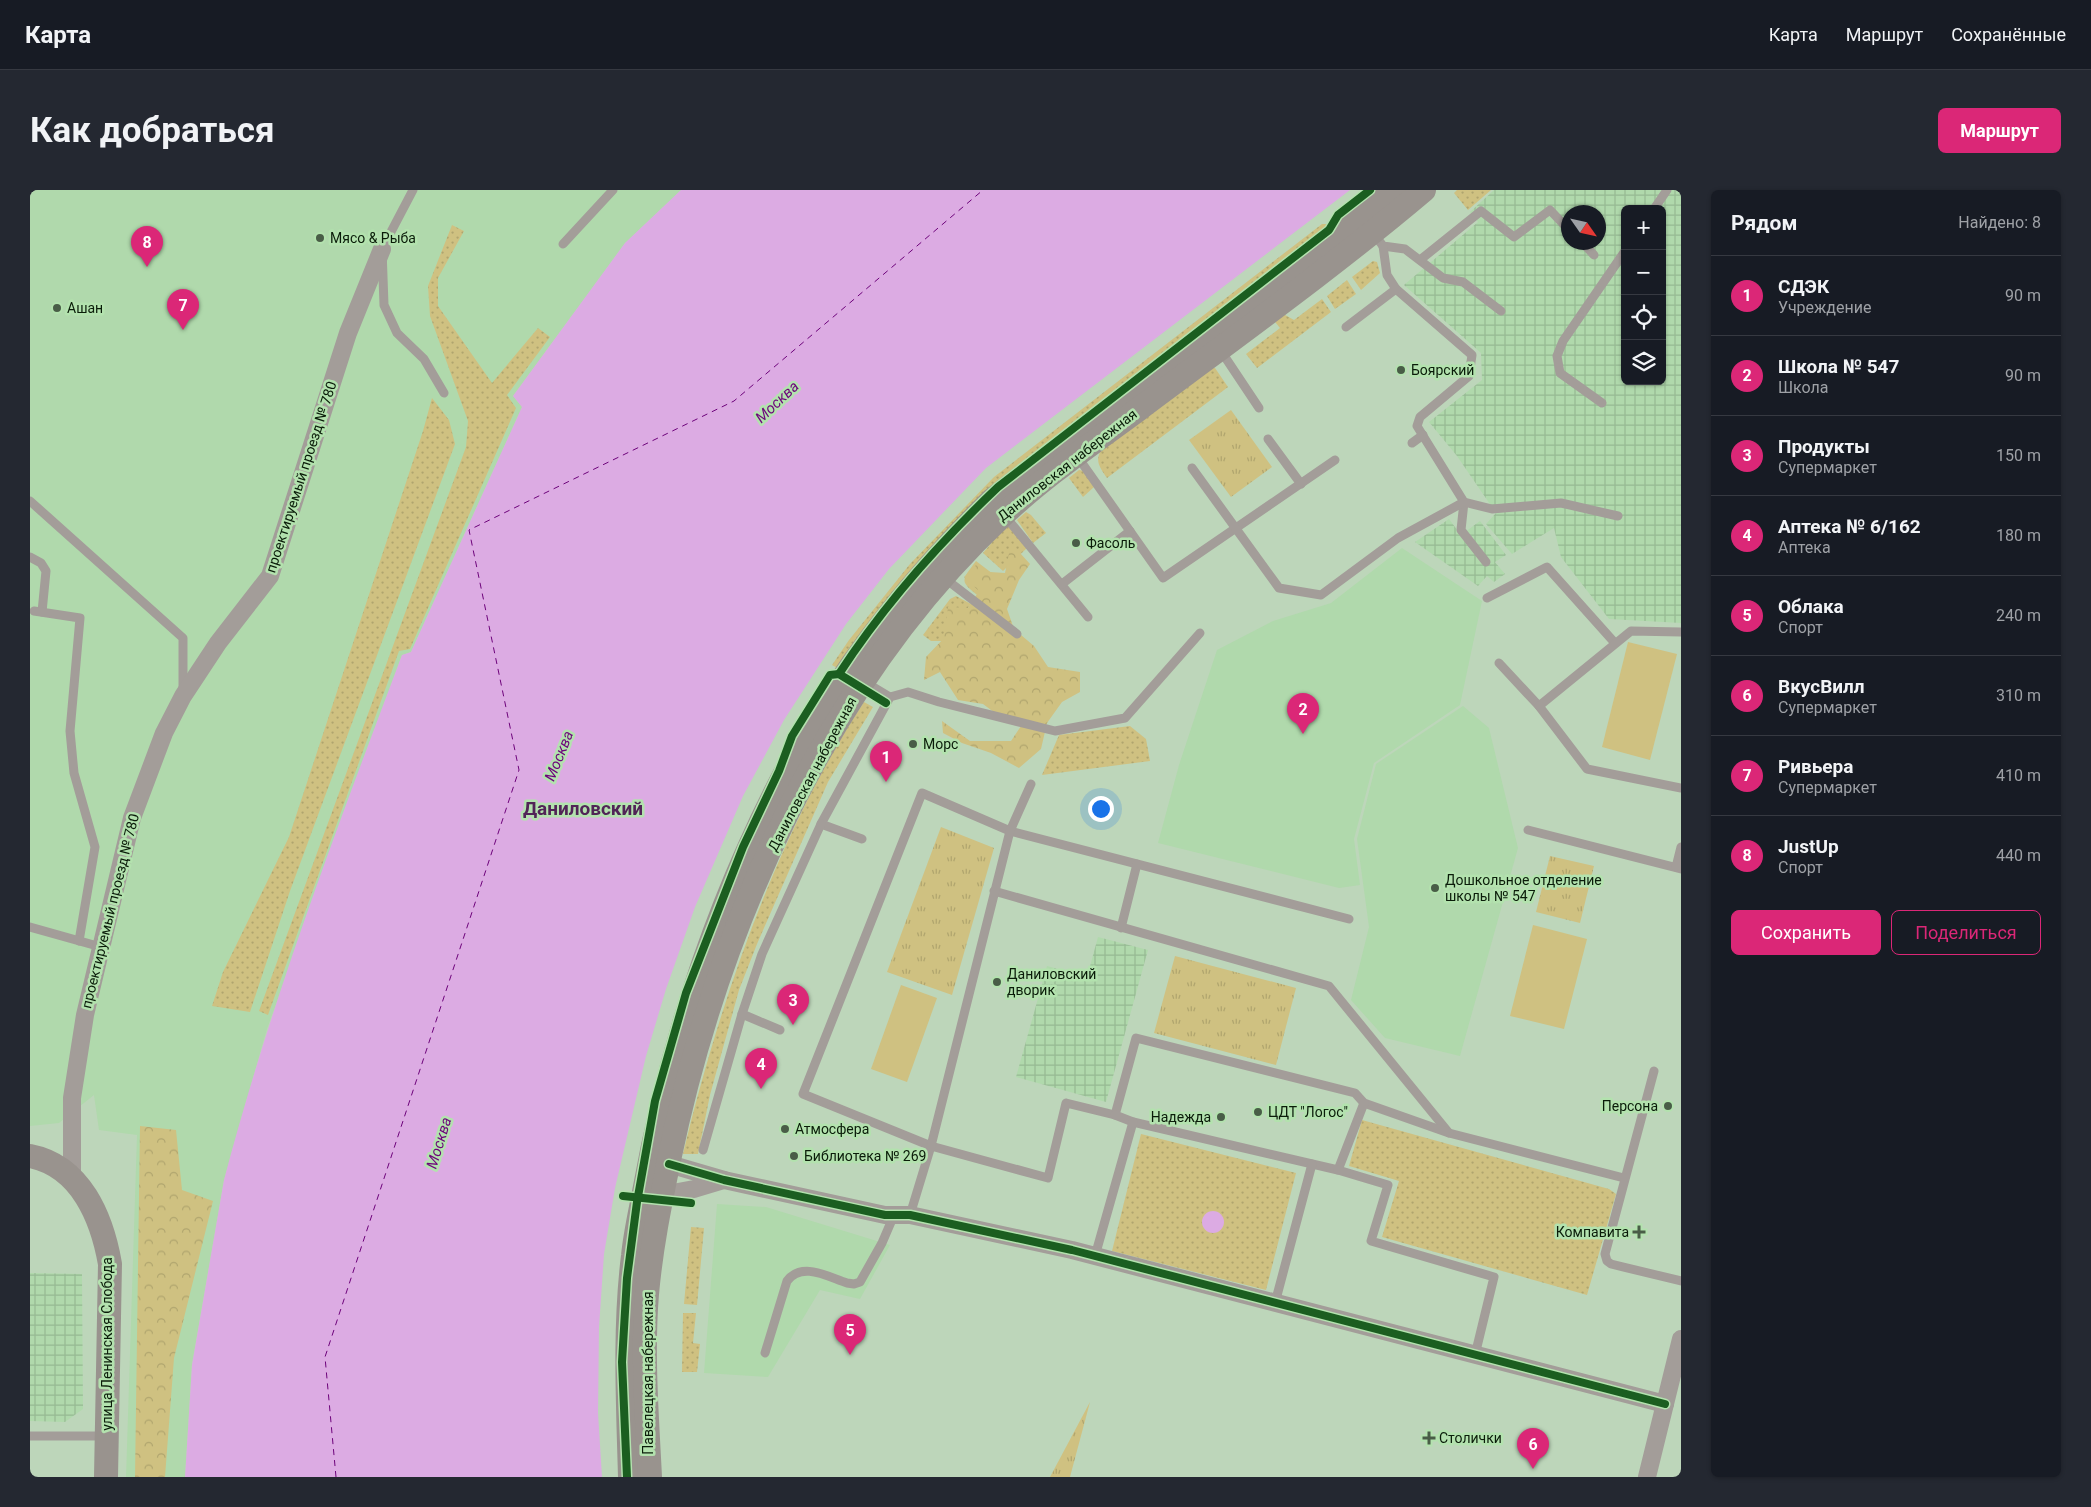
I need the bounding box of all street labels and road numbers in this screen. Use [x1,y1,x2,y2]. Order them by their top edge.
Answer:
street label: проектируемый проезд № 780 [262,379,340,575]
street label: Даниловская набережная [994,406,1140,524]
street label: Даниловская набережная [764,694,860,854]
street label: проектируемый проезд № 780 [78,812,142,1010]
street label: улица Ленинская Слобода [99,1257,115,1431]
street label: Павелецкая набережная [640,1291,656,1455]

